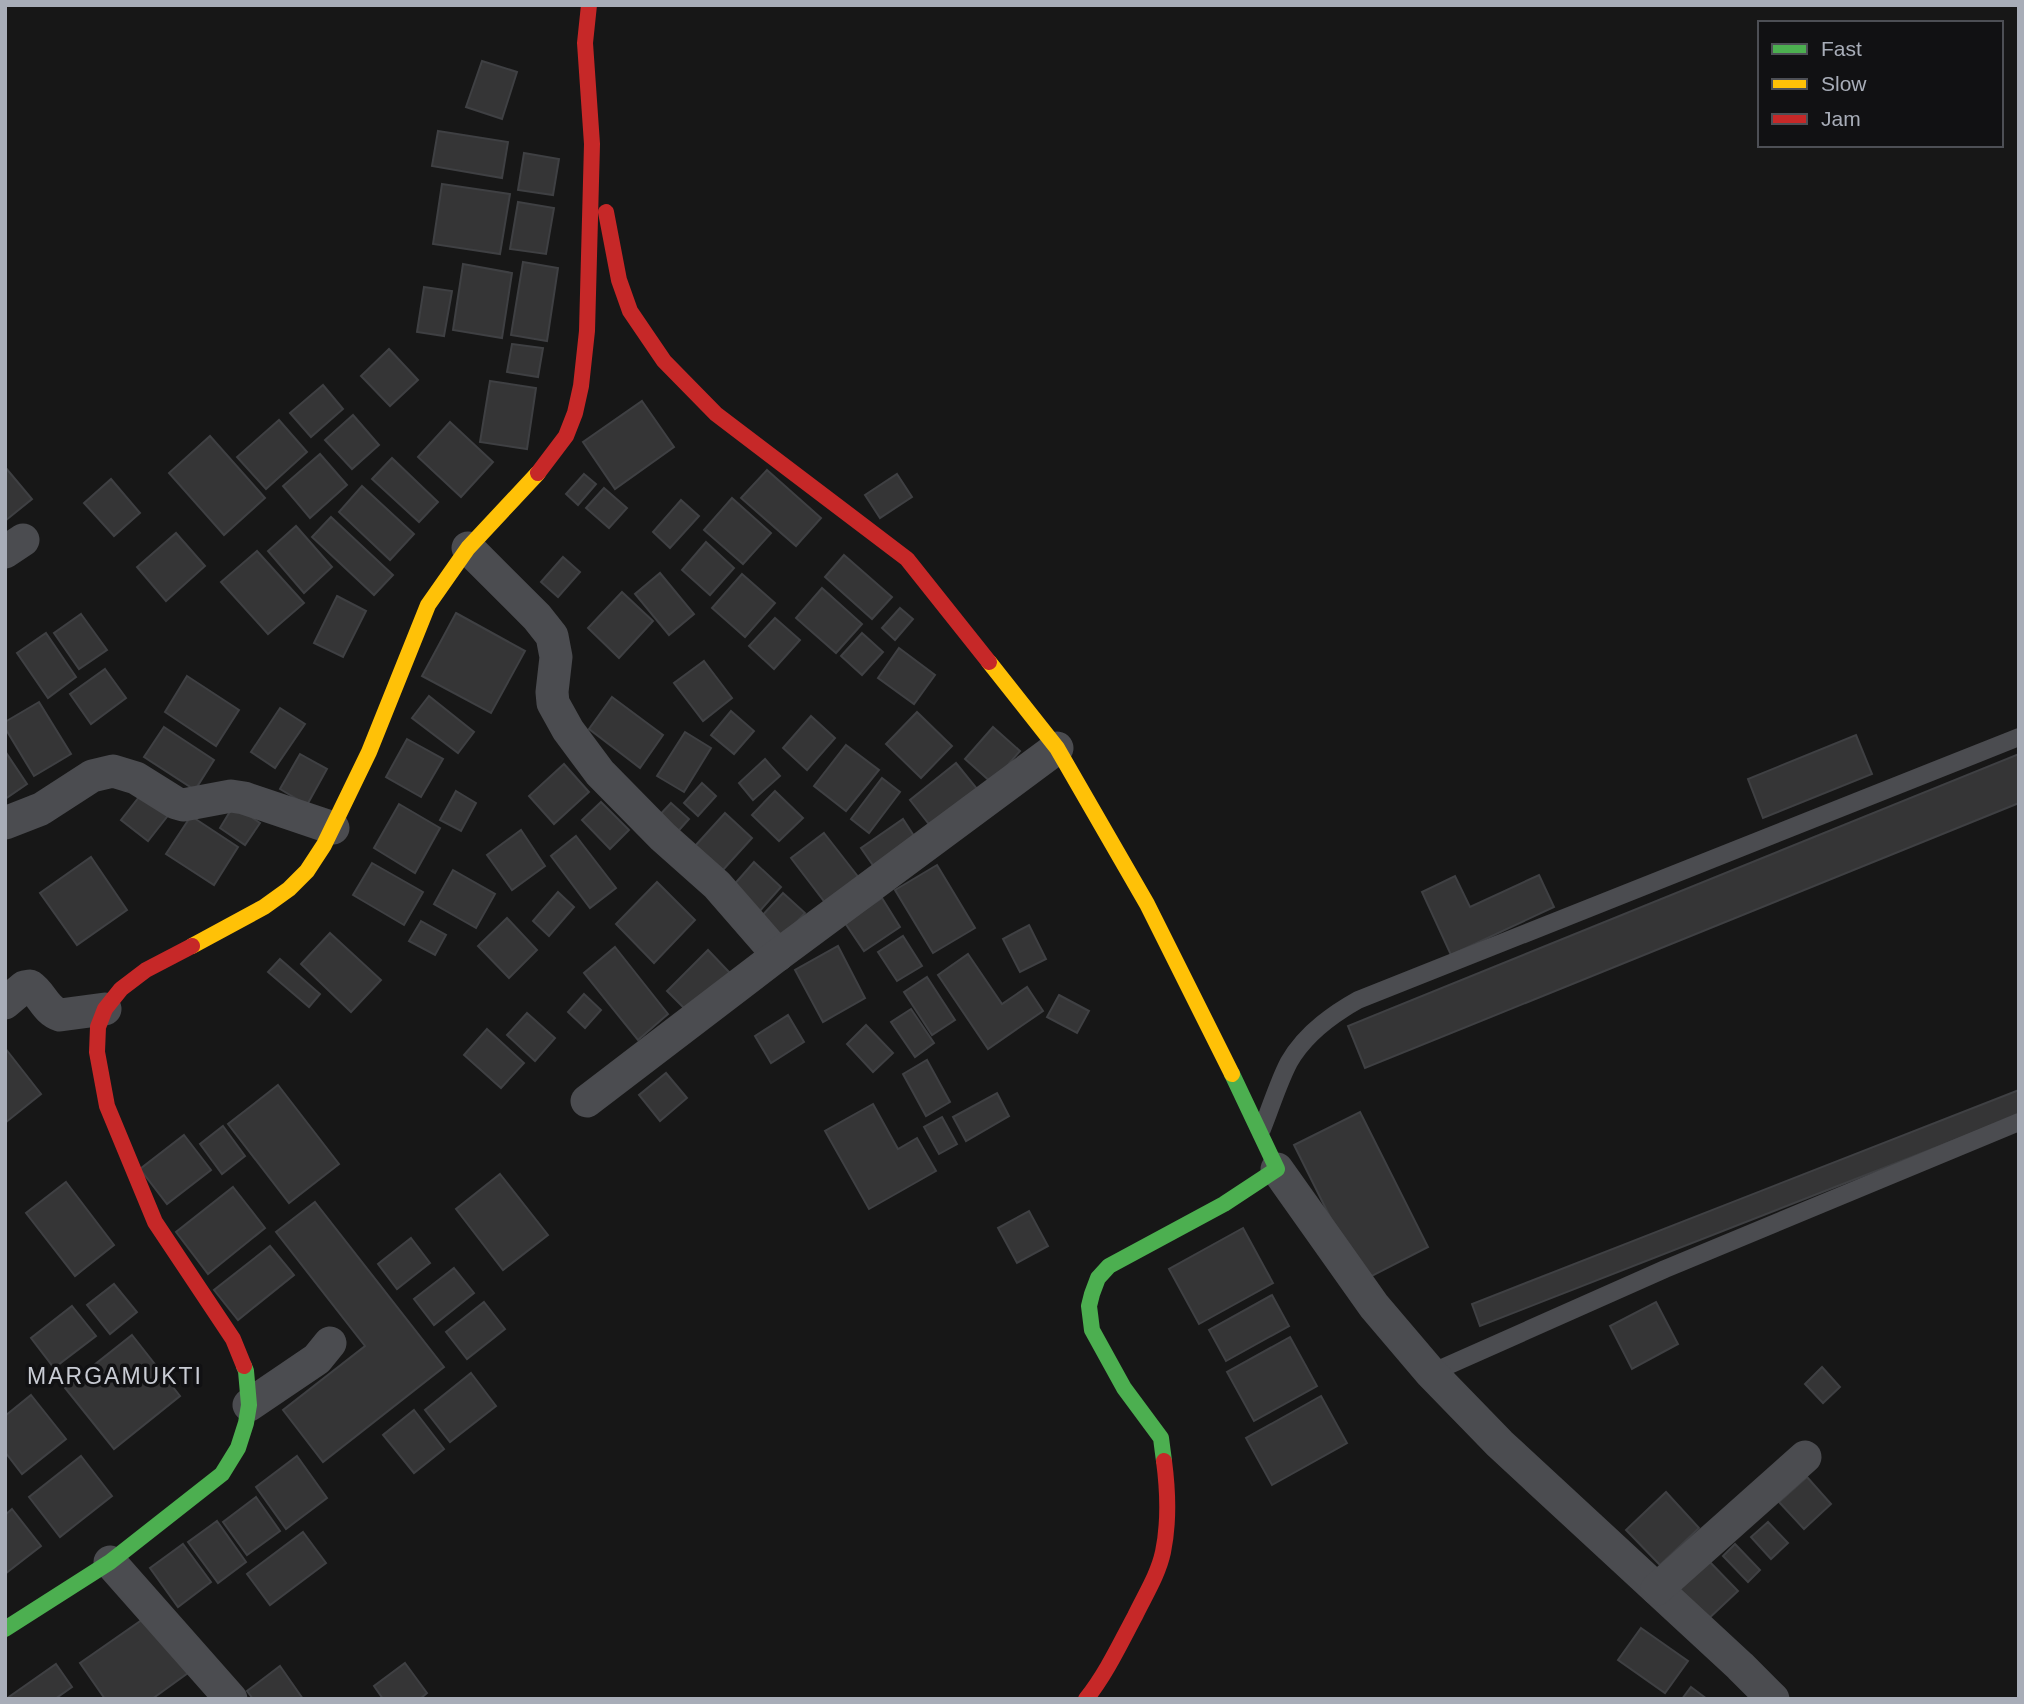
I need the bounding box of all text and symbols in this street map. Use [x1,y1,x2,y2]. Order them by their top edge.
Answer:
legend [1758,21,2003,147]
text: Fast [1821,37,1862,60]
text: Slow [1821,72,1867,95]
text: Jam [1821,107,1861,130]
district label: MARGAMUKTI [27,1363,203,1389]

